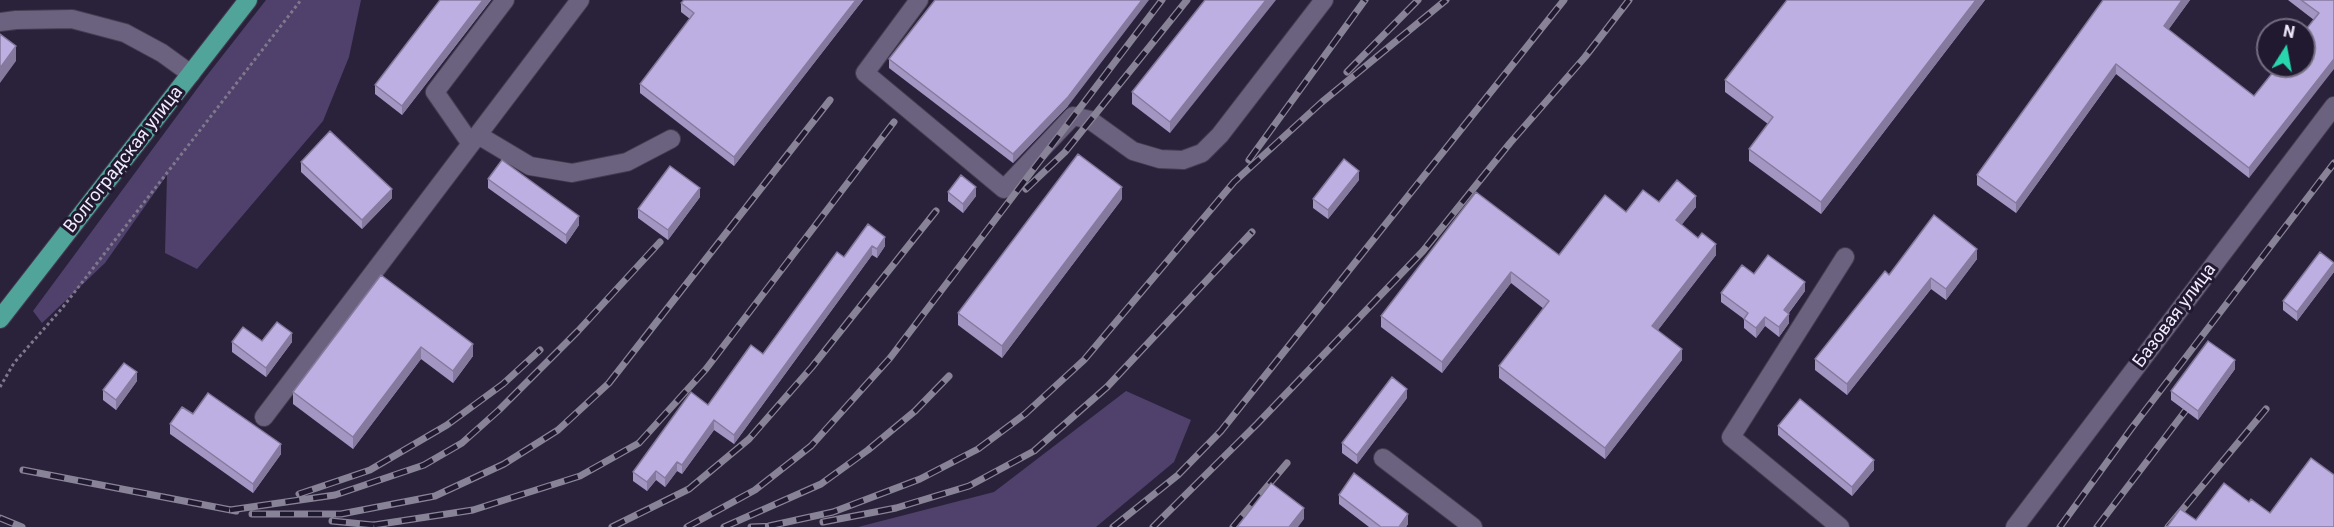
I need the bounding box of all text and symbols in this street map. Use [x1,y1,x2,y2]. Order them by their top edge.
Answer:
north arrow [2256,18,2316,78]
text: N [2282,21,2296,42]
street label: Волгоградская улица [60,82,188,238]
street label: Базовая улица [2129,260,2221,372]

